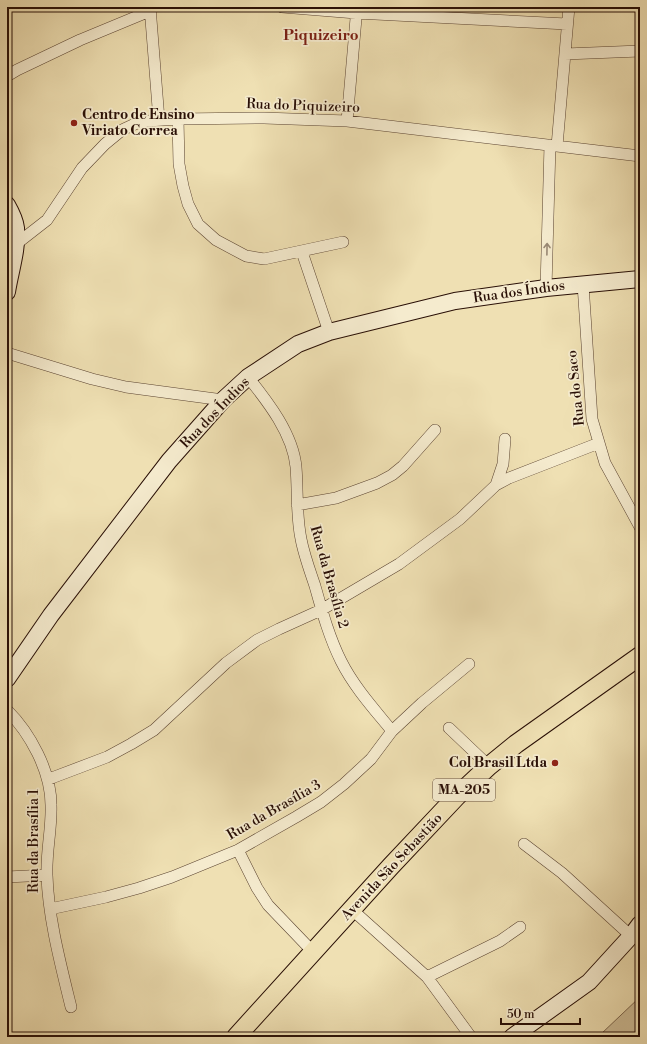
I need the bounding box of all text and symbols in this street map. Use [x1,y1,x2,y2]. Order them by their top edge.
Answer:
district label: Piquizeiro [283,26,359,45]
street label: Rua do Piquizeiro [246,95,360,117]
place label: Centro de Ensino Viriato Correa [81,106,195,140]
marker: Centro de Ensino Viriato Correa [69,118,79,128]
one-way arrow [543,243,550,256]
street label: Rua dos Índios [472,275,566,307]
street label: Rua do Saco [563,349,589,427]
street label: Rua dos Índios [175,372,254,453]
street label: Rua da Brasília 2 [306,524,352,630]
place label: Col Brasil Ltda [449,754,547,772]
marker: Col Brasil Ltda [550,758,560,768]
street label: Rua da Brasília 3 [224,776,324,844]
road number: MA-205 [433,779,495,801]
street label: Rua da Brasília 1 [25,789,43,893]
street label: Avenida São Sebastião [337,809,447,925]
scale bar [501,1000,580,1026]
text: 50 m [507,1007,535,1022]

